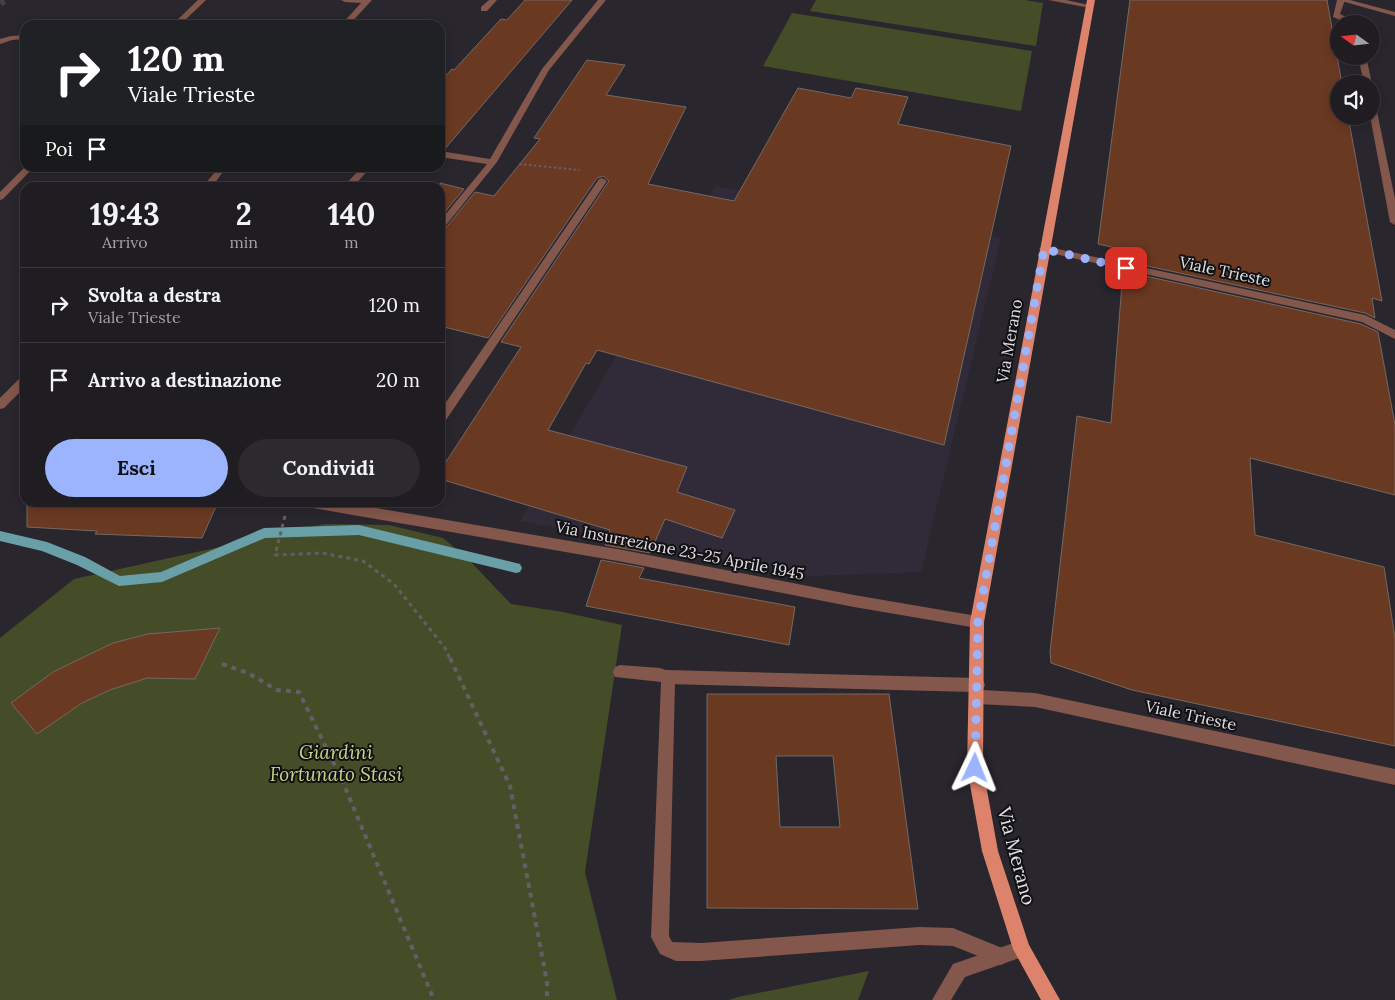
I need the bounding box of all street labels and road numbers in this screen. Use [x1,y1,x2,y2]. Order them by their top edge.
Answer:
street label: Viale Trieste [1177,251,1273,290]
street label: Via Merano [992,298,1026,385]
street label: Via Insurrezione 23-25 Aprile 1945 [553,516,806,584]
street label: Viale Trieste [1143,695,1239,734]
street label: Via Merano [992,803,1042,908]

